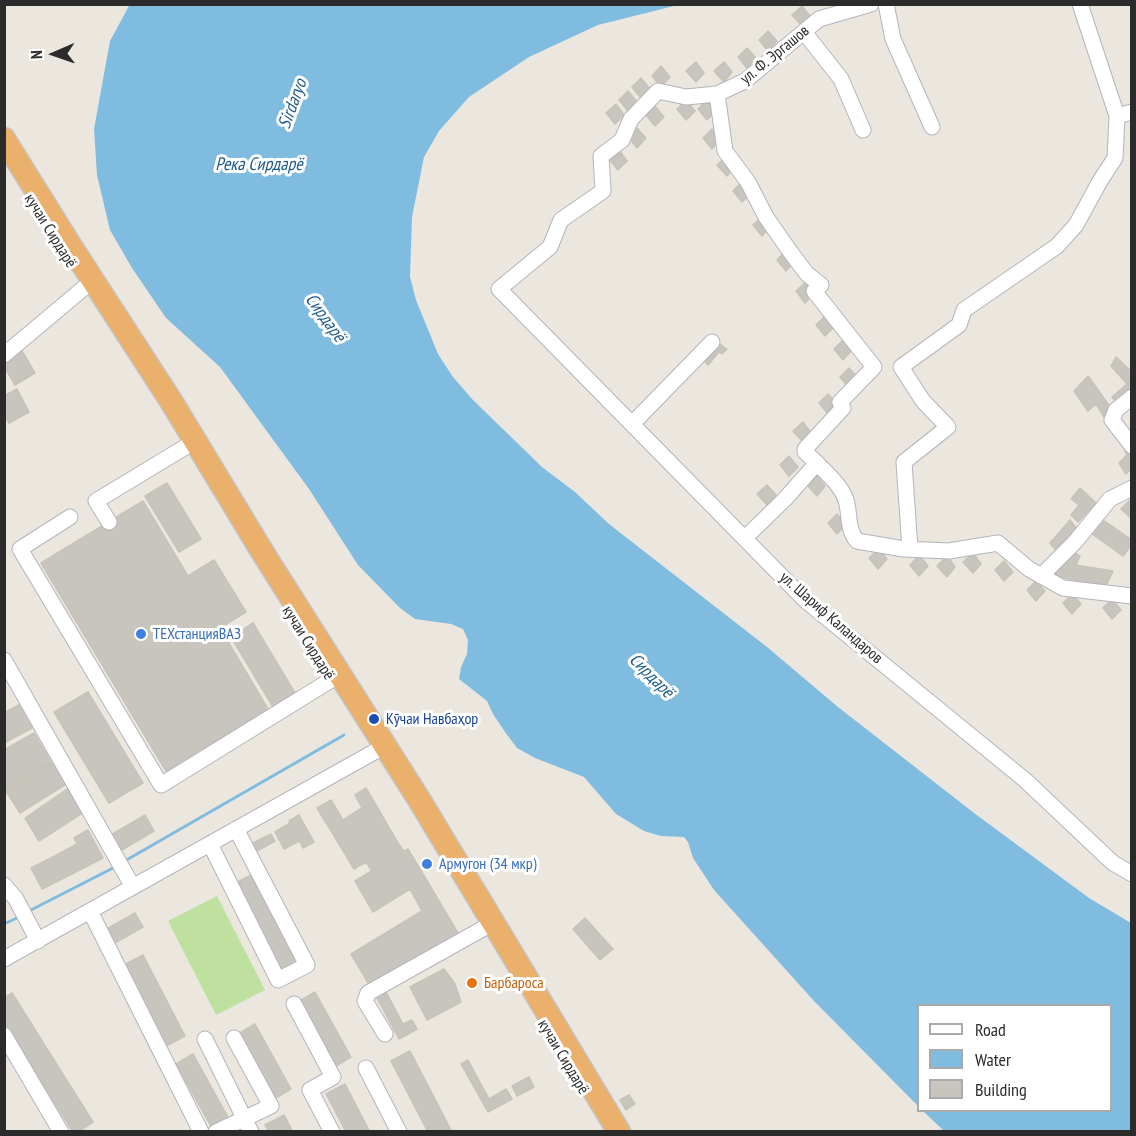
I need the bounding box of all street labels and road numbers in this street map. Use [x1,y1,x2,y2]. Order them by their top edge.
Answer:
street label: ул. Ф. Эргашов [737,21,813,89]
street label: кучаи Сирдарё [20,190,80,272]
street label: ул. Шариф Каландаров [776,568,886,668]
street label: кучаи Сирдарё [278,602,338,684]
street label: кучаи Сирдарё [533,1016,593,1098]

